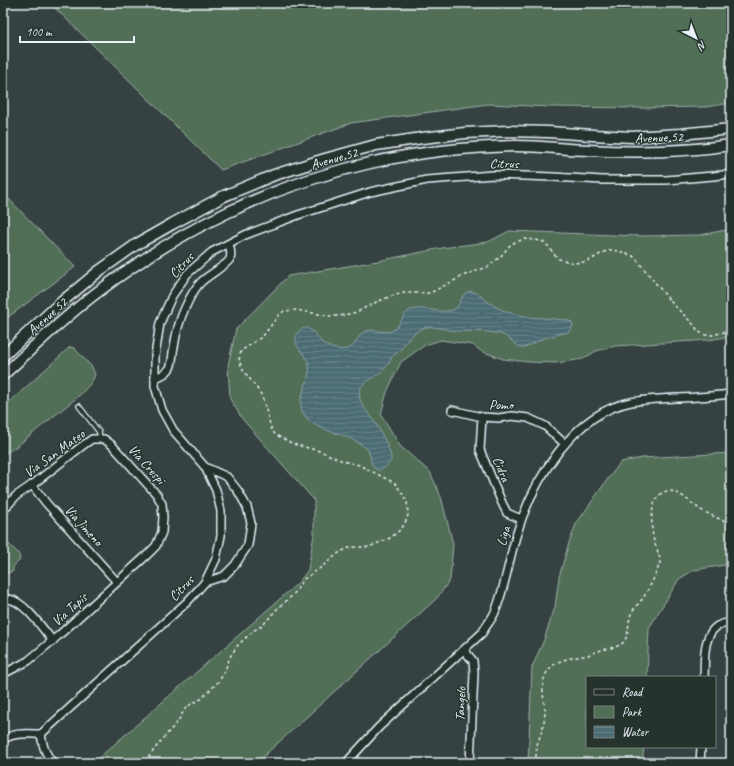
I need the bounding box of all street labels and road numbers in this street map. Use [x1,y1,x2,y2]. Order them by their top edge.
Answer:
street label: Avenue 52 [635,128,685,147]
street label: Avenue 52 [309,143,361,173]
street label: Citrus [490,155,520,172]
street label: Citrus [165,248,198,282]
street label: Avenue 52 [24,293,72,339]
street label: Pomo [489,396,515,413]
street label: Via San Mateo [21,425,89,481]
street label: Via Crespi [124,441,170,489]
street label: Cidra [489,454,515,485]
street label: Via Jimeno [61,501,108,551]
street label: Liga [493,523,515,548]
street label: Citrus [165,571,198,605]
street label: Via Tapis [48,588,92,630]
street label: Tangelo [451,685,470,722]

